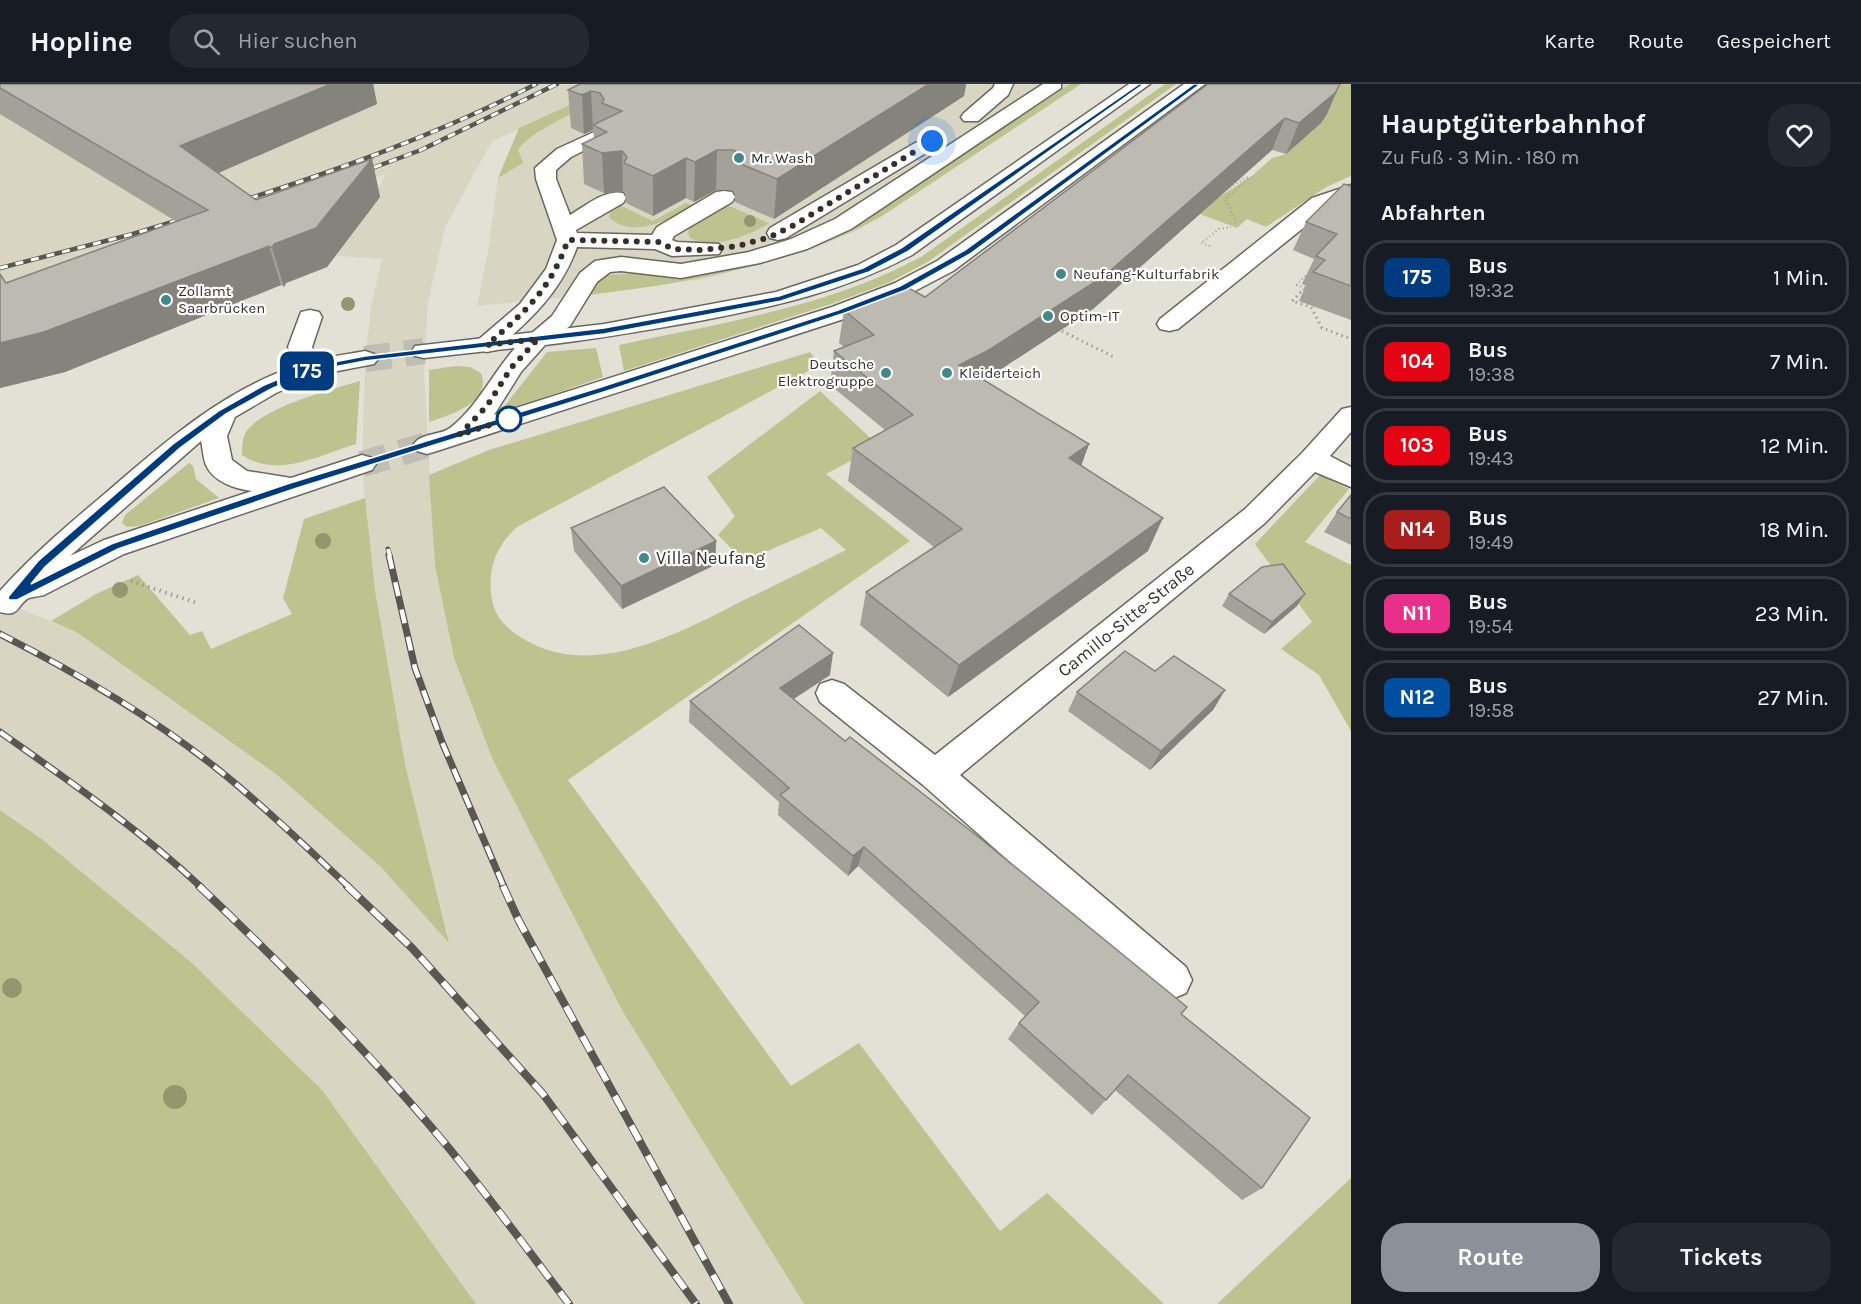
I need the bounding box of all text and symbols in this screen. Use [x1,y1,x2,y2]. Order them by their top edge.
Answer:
search box [169,14,589,68]
text: Hopline [30,25,133,58]
icon: search [190,25,223,58]
text: Hier suchen [238,28,358,54]
text: Karte [1544,29,1595,53]
text: Route [1628,29,1684,53]
text: Gespeichert [1717,29,1831,53]
button: heart [1768,104,1831,167]
text: Hauptgüterbahnhof [1381,107,1646,140]
your location [917,126,947,156]
text: Zu Fuß · 3 Min. · 180 m [1381,146,1580,169]
place label: Mr. Wash [751,149,814,167]
marker: Mr. Wash [732,151,746,165]
text: Abfahrten [1381,200,1486,226]
text: Bus [1468,253,1508,279]
place label: Neufang-Kulturfabrik [1073,265,1219,283]
text: 175 [1402,265,1432,289]
text: 1 Min. [1773,265,1828,291]
marker: Neufang-Kulturfabrik [1054,267,1068,281]
text: 19:32 [1468,279,1514,302]
place label: Zollamt Saarbrücken [178,282,265,317]
marker: Zollamt Saarbrücken [159,293,173,307]
place label: Optim-IT [1060,307,1120,325]
marker: Optim-IT [1041,309,1055,323]
text: Bus [1468,337,1508,363]
text: 104 [1400,349,1434,373]
text: 7 Min. [1770,349,1828,375]
line badge: 175 [272,352,342,390]
place label: Deutsche Elektrogruppe [778,355,874,390]
text: 175 [292,359,322,383]
text: 19:38 [1468,363,1515,386]
place label: Kleiderteich [959,364,1041,382]
marker: Deutsche Elektrogruppe [879,366,893,380]
marker: Kleiderteich [940,366,954,380]
unlabelled marker [496,406,522,432]
text: Bus [1468,421,1508,447]
text: 103 [1400,433,1434,457]
text: 12 Min. [1760,433,1828,459]
text: 19:43 [1468,447,1514,470]
text: Bus [1468,505,1508,531]
text: N14 [1399,517,1435,541]
text: 18 Min. [1760,517,1828,543]
text: 19:49 [1468,531,1514,554]
place label: Villa Neufang [656,547,765,569]
marker: Villa Neufang [637,551,651,565]
street label: Camillo-Sitte-Straße [1053,558,1199,682]
text: Bus [1468,589,1508,615]
text: N11 [1402,601,1432,625]
text: 23 Min. [1755,601,1828,627]
text: 19:54 [1468,615,1513,638]
text: Bus [1468,673,1508,699]
text: N12 [1399,685,1435,709]
text: 27 Min. [1757,685,1828,711]
text: 19:58 [1468,699,1514,722]
button: Route [1381,1223,1600,1292]
button: Tickets [1612,1223,1831,1292]

